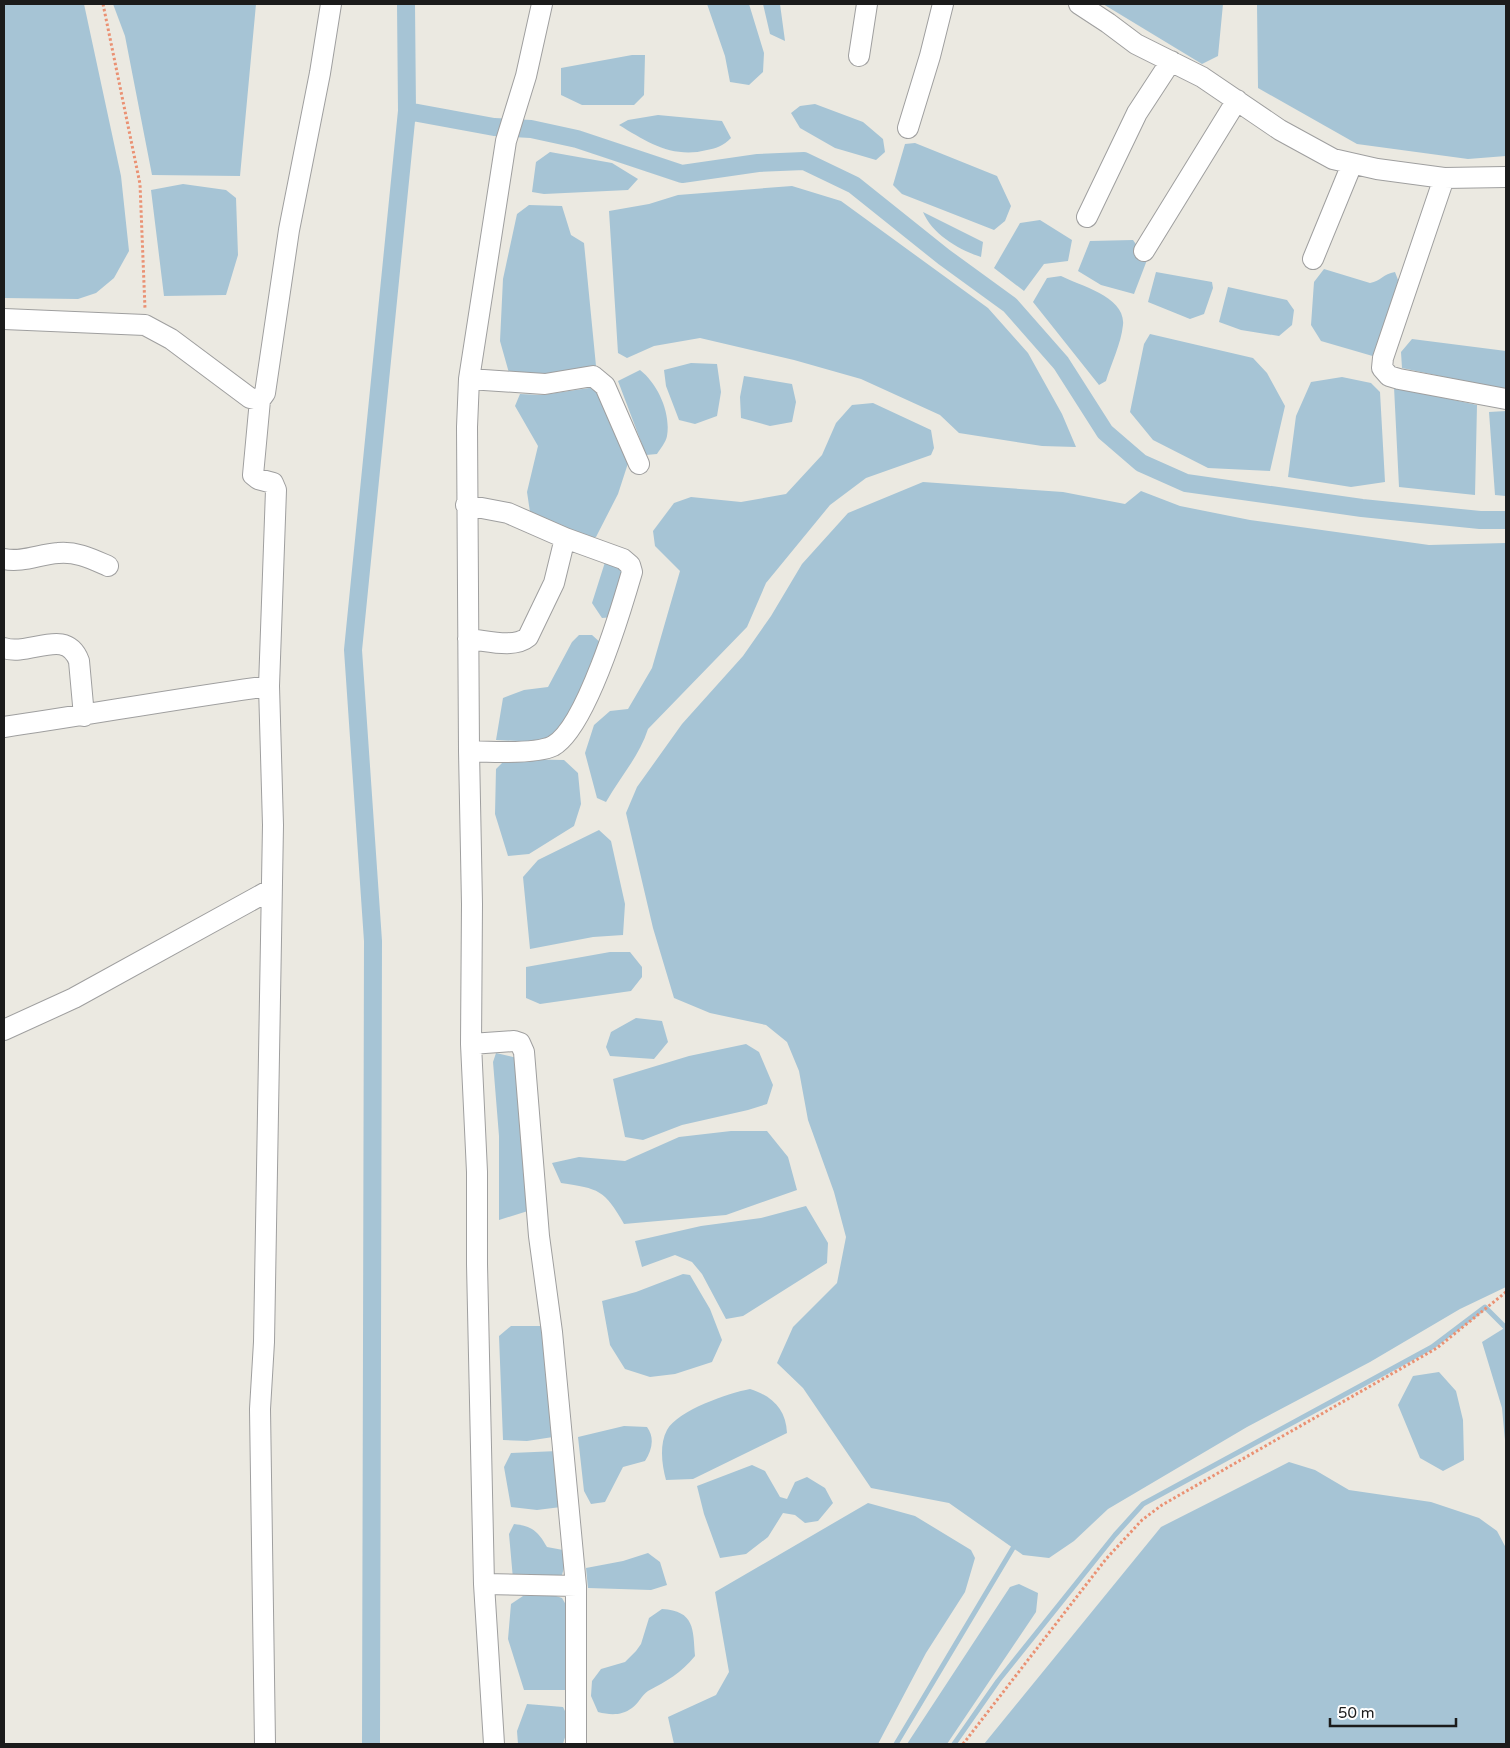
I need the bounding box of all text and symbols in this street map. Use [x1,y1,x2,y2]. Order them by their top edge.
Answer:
scale bar [1330,1696,1456,1728]
text: 50 m [1338,1704,1375,1722]

